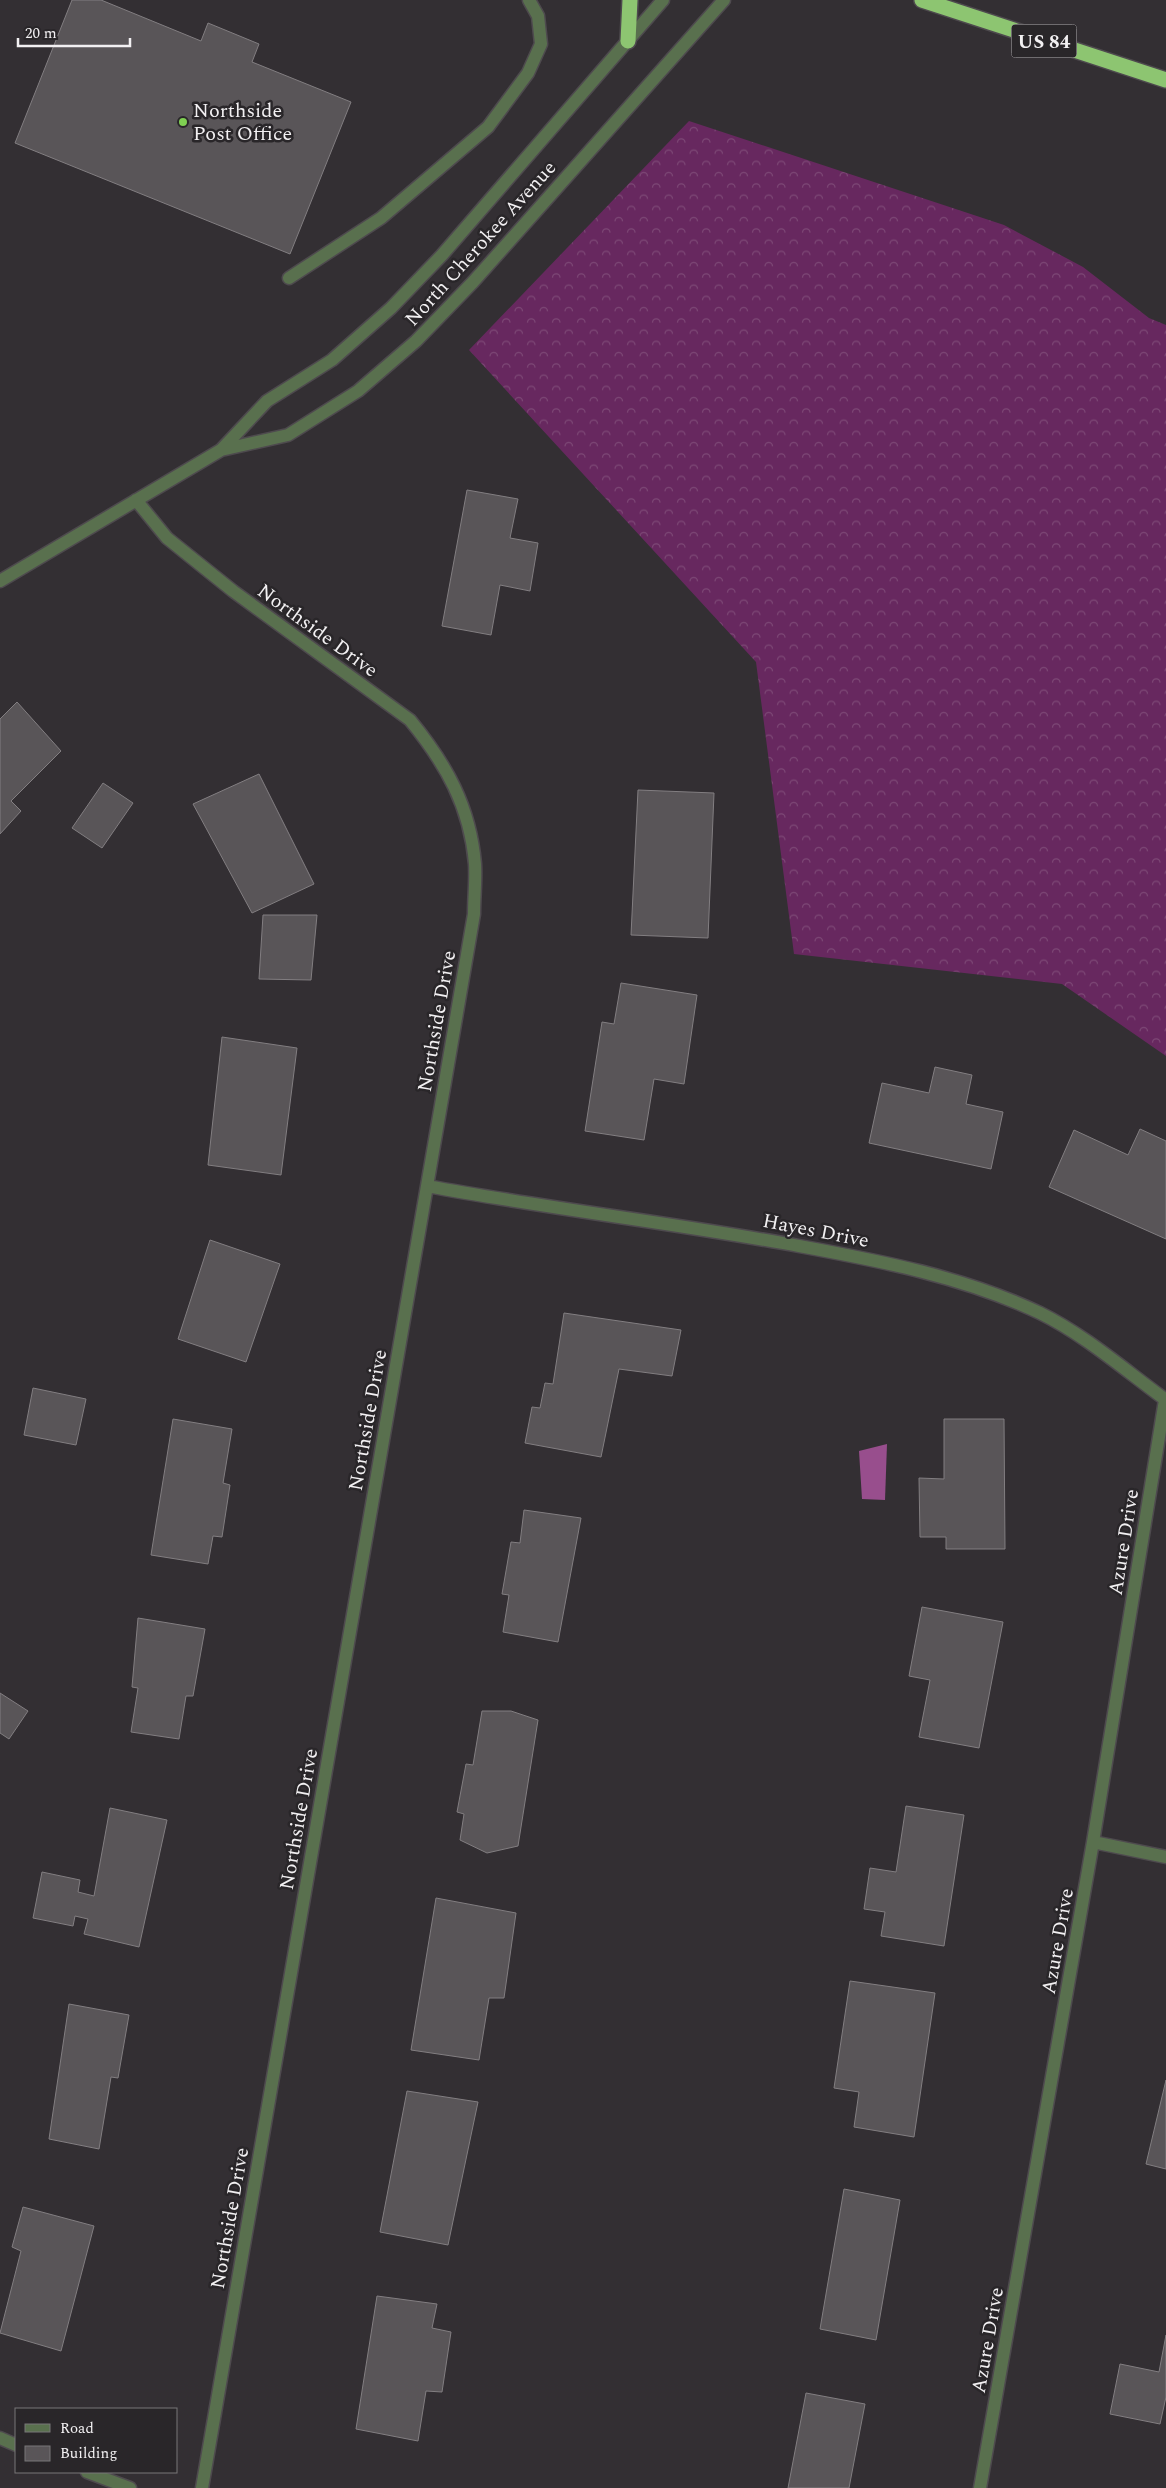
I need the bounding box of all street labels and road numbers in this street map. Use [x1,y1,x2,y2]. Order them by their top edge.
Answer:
road number: US 84 [1012,24,1076,58]
street label: North Cherokee Avenue [398,154,564,333]
street label: Northside Drive [251,577,384,685]
street label: Northside Drive [410,948,464,1094]
street label: Hayes Drive [760,1206,872,1256]
street label: Northside Drive [341,1347,395,1493]
street label: Azure Drive [1101,1487,1147,1597]
street label: Northside Drive [272,1746,326,1892]
street label: Azure Drive [1034,1886,1082,1996]
street label: Northside Drive [203,2145,257,2291]
street label: Azure Drive [964,2285,1012,2395]

